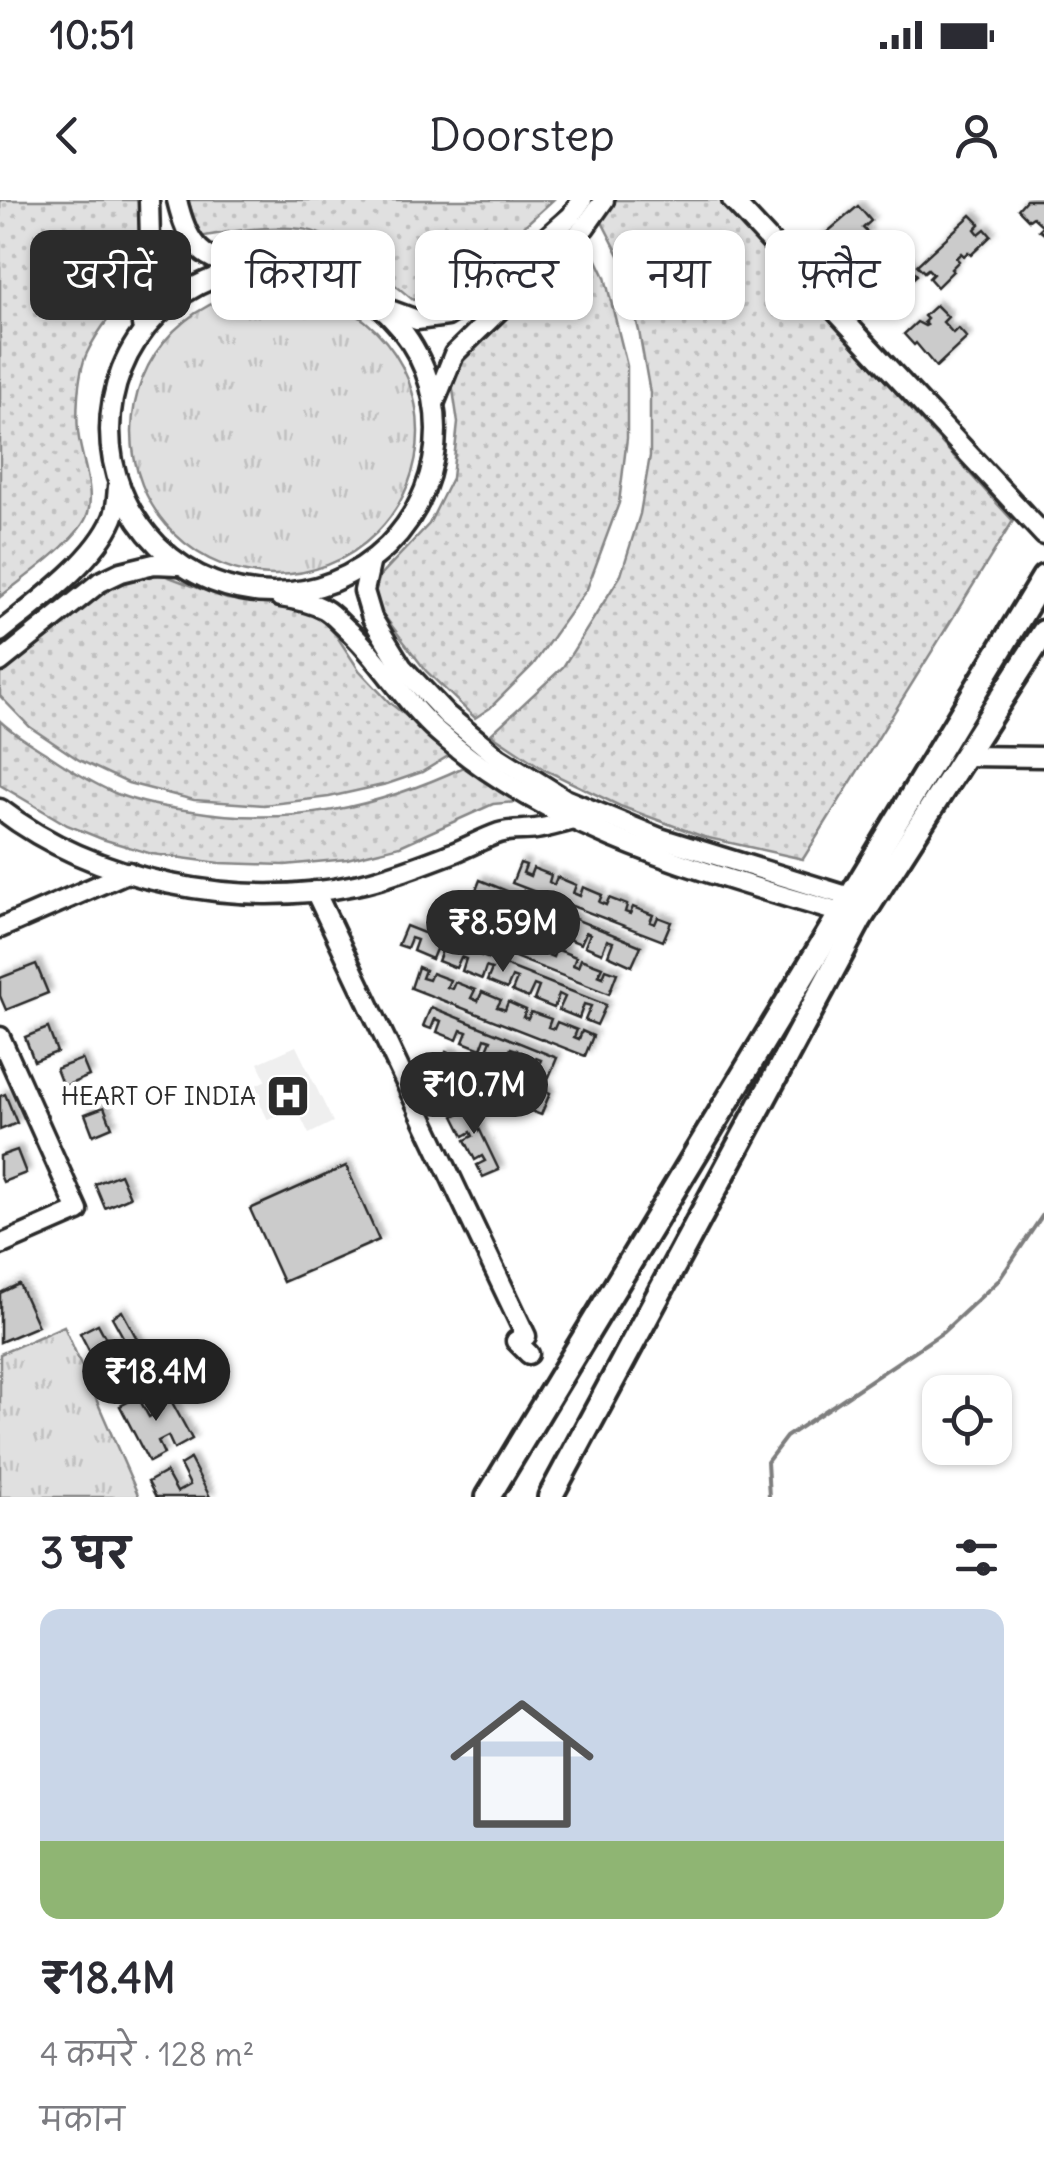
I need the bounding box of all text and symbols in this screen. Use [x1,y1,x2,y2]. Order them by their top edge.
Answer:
text: 10:51 [50,12,136,59]
text: Doorstep [429,107,615,163]
icon: back [40,108,95,163]
icon: person [949,108,1004,163]
chip: खरीदें [30,230,191,320]
chip: किराया [211,230,395,320]
chip: फ़िल्टर [415,230,593,320]
chip: नया [613,230,745,320]
chip: फ़्लैट [765,230,915,320]
pin: ₹8.59M [422,890,584,975]
text: ₹8.59M [448,902,558,943]
pin: ₹10.7M [393,1052,555,1137]
text: ₹10.7M [422,1064,526,1105]
hospital icon: HEART OF INDIA [265,1073,311,1119]
place label: HEART OF INDIA [61,1080,256,1112]
pin: ₹18.4M [75,1339,237,1424]
text: ₹18.4M [104,1351,208,1392]
map controls [922,1375,1012,1465]
button: locate [922,1375,1012,1465]
text: 3 घर [40,1527,130,1579]
icon: filters [949,1530,1004,1585]
icon: home [432,1674,612,1854]
text: ₹18.4M [40,1952,176,2004]
text: 4 कमरे · 128 m² [40,2034,255,2075]
text: मकान [40,2099,125,2140]

